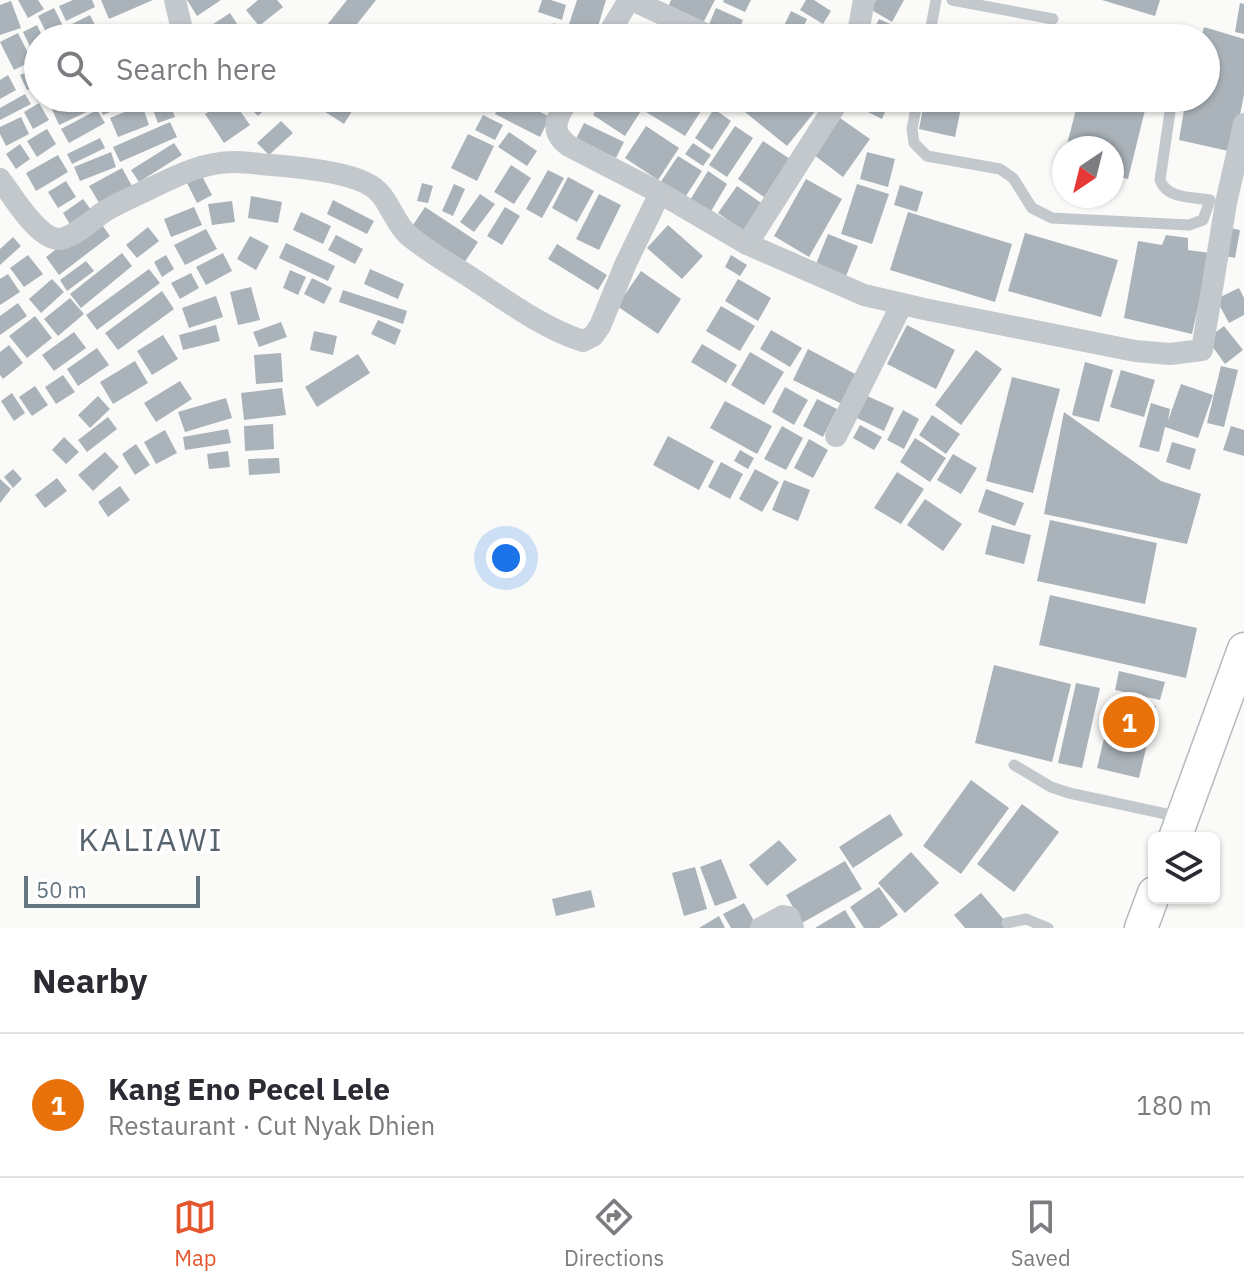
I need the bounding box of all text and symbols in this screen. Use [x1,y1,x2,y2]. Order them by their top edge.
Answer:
search box [24,24,1220,112]
icon: search [52,46,96,90]
text: Search here [116,49,277,88]
north arrow [1052,136,1124,208]
your location [486,538,526,578]
pin: 1 [1103,692,1155,752]
district label: KALIAWI [78,818,224,860]
map controls [1148,832,1220,904]
button: layers [1148,832,1220,904]
scale bar [24,872,200,908]
text: 50 m [36,875,87,904]
text: Nearby [32,958,147,1002]
text: Kang Eno Pecel Lele [108,1069,390,1108]
text: 1 [50,1088,66,1122]
text: 180 m [1136,1088,1212,1122]
text: Restaurant · Cut Nyak Dhien [108,1108,435,1142]
tab: Map [173,1195,217,1272]
tab: Directions [564,1195,664,1272]
tab: Saved [1011,1195,1071,1272]

